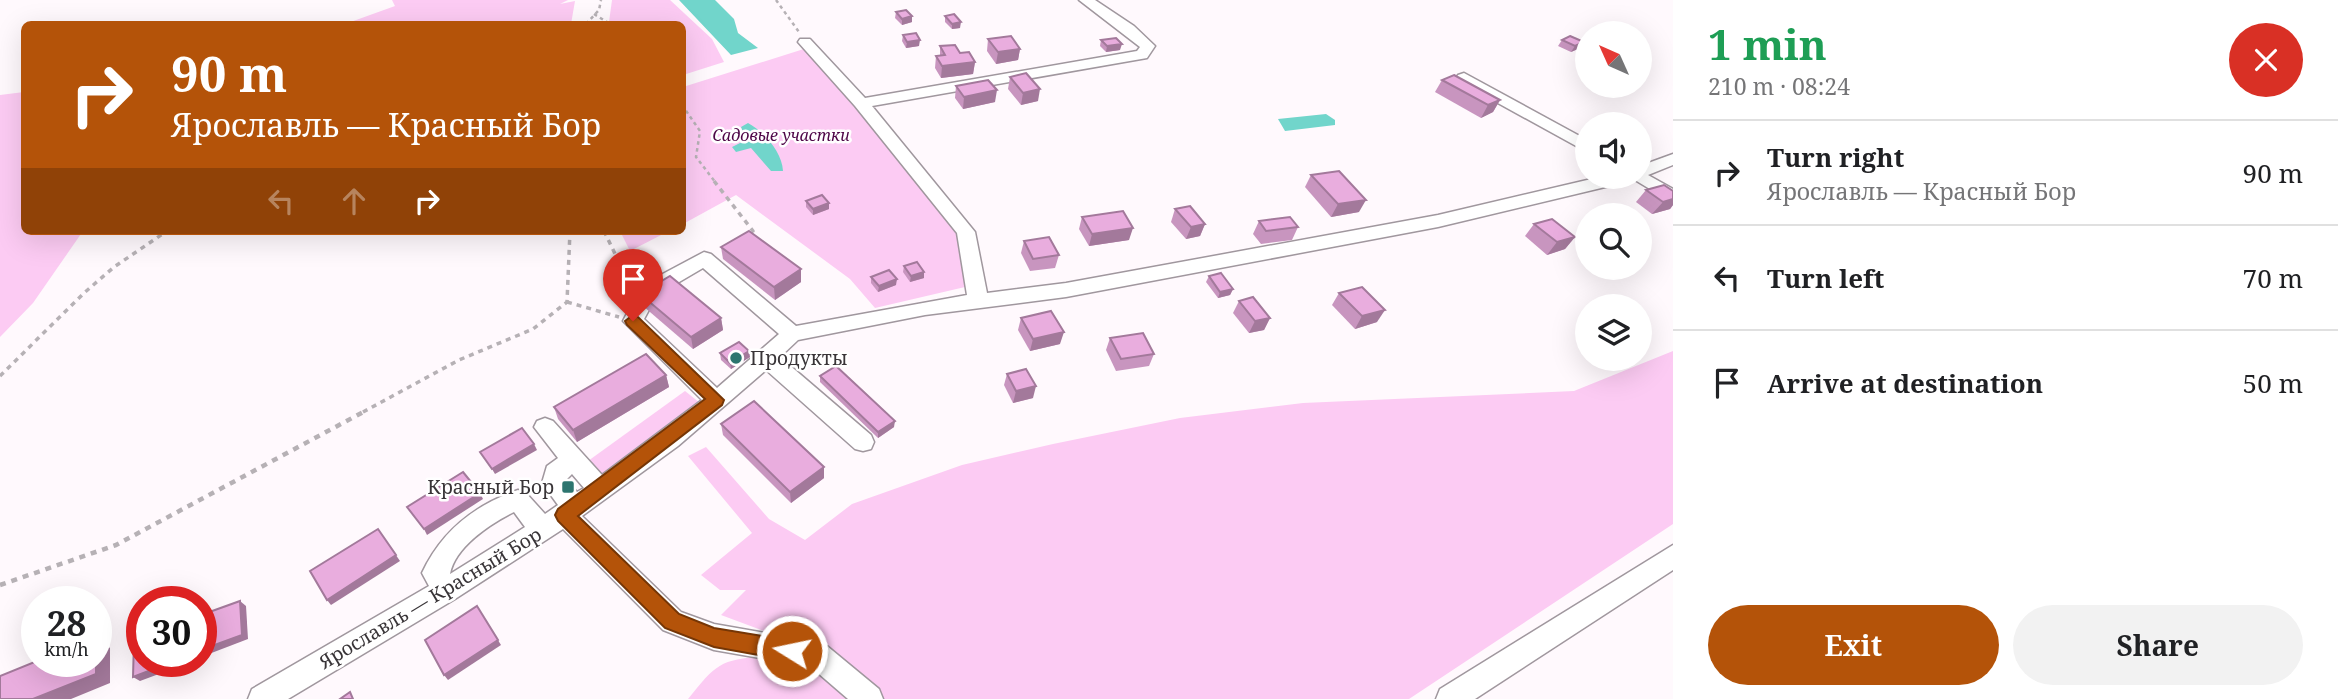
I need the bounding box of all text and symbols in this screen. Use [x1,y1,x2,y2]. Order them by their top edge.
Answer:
text: 1 min [1708,15,1827,72]
north arrow [1575,21,1652,98]
map controls [1575,21,1652,371]
button: close [2229,23,2303,97]
text: 90 m [171,40,287,106]
icon: right [56,49,147,140]
text: 210 m · 08:24 [1708,70,1850,102]
text: Ярославль — Красный Бор [171,103,601,146]
button: sound [1575,112,1652,189]
park label: Садовые участки [712,124,850,146]
text: Turn right [1767,139,1904,175]
icon: right [1708,154,1746,192]
text: 90 m [2243,155,2303,191]
text: Ярославль — Красный Бор [1767,175,2076,207]
icon: left [262,182,300,220]
icon: ahead [335,182,373,220]
icon: right [408,182,446,220]
button: search [1575,203,1652,280]
pin [603,249,663,321]
icon: left [1708,259,1746,297]
icon: arrive [614,260,652,298]
text: Turn left [1767,260,1884,296]
text: 70 m [2243,260,2303,296]
button: layers [1575,294,1652,371]
place label: Продукты [750,345,847,371]
marker: Продукты [728,350,744,366]
icon: arrive [1708,364,1746,402]
text: Arrive at destination [1767,365,2043,401]
text: 50 m [2243,365,2303,401]
place label: Красный Бор [427,474,554,500]
marker: Красный Бор [560,479,576,495]
street label: Ярославль — Красный Бор [313,521,546,675]
speed limit sign: 30 [126,586,217,677]
text: 28 [47,599,86,646]
button: Exit [1708,605,1999,685]
button: Share [2013,605,2303,685]
position arrow [755,614,829,688]
text: km/h [44,637,89,661]

